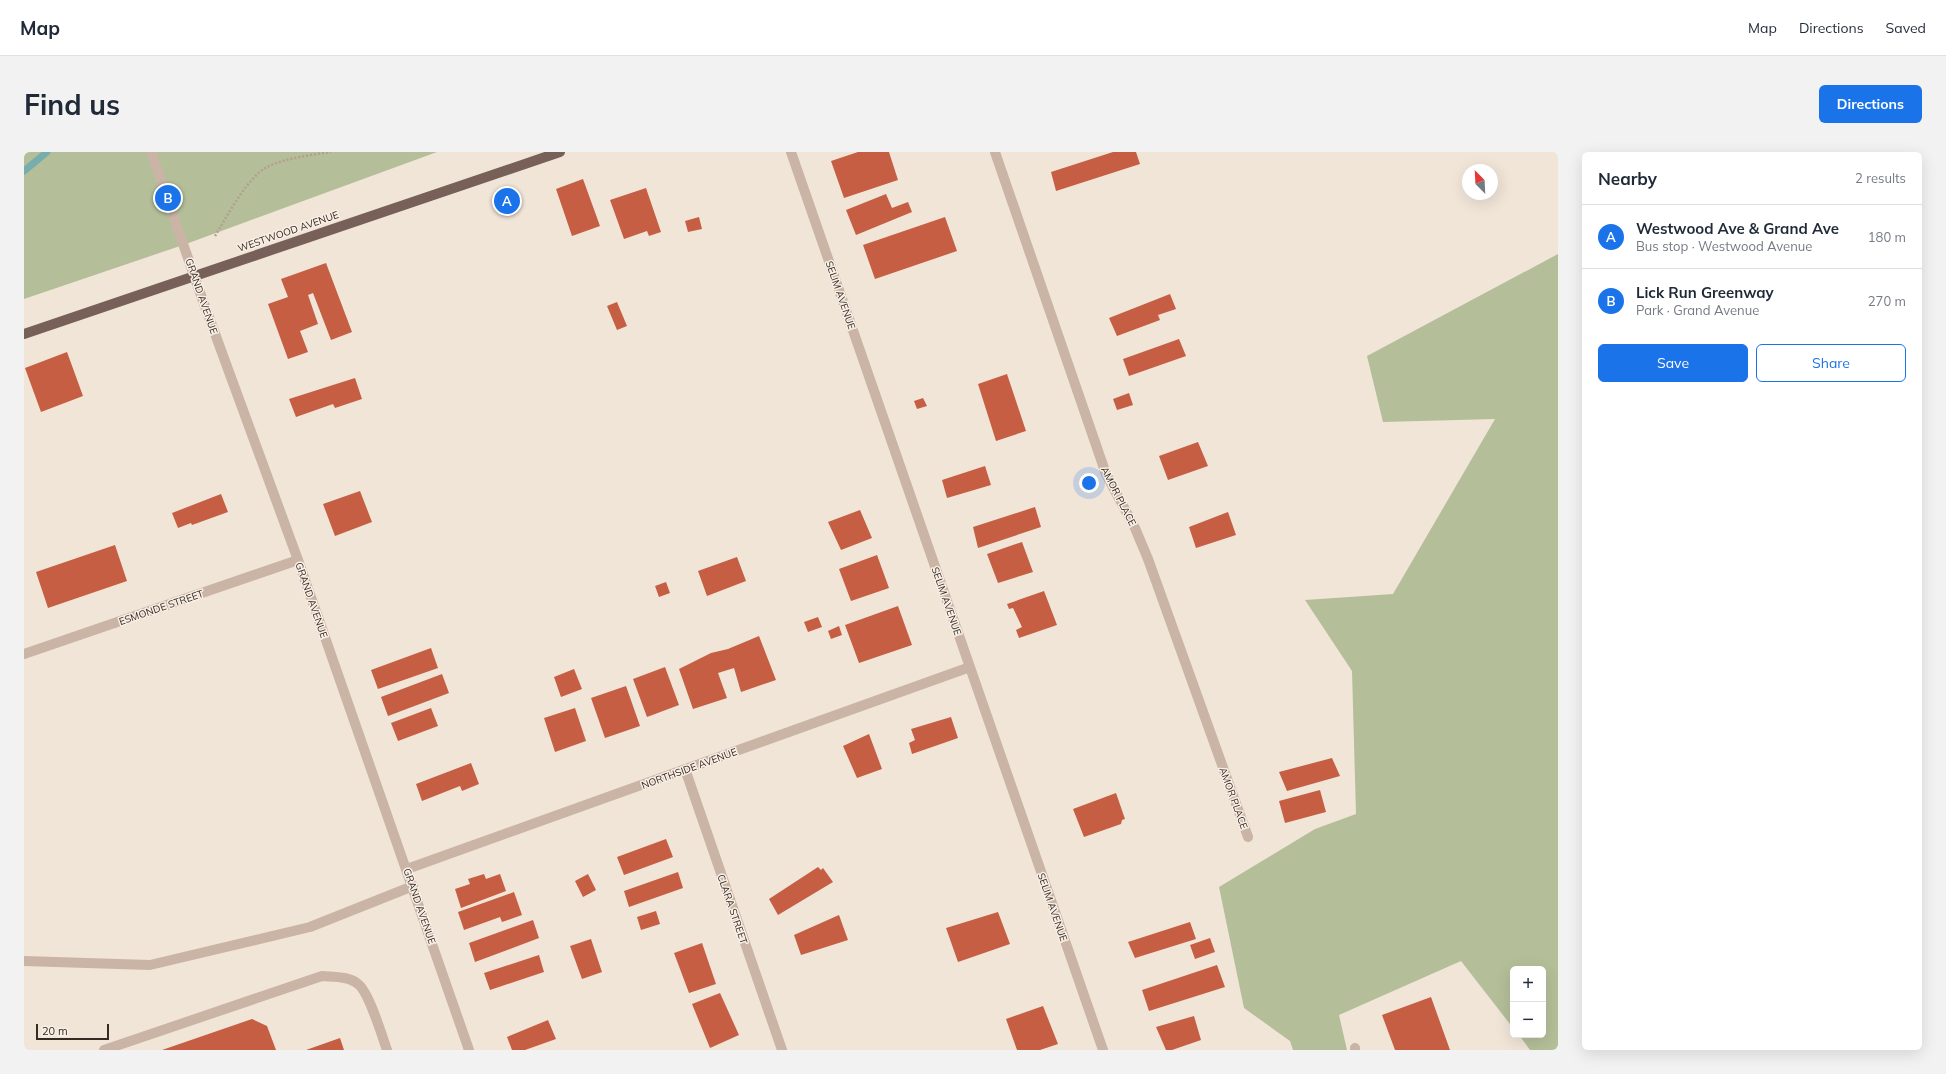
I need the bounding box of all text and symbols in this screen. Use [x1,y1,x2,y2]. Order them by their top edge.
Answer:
text: Map [20,16,60,40]
text: Map [1748,19,1777,37]
text: Directions [1799,19,1864,37]
text: Saved [1886,19,1926,37]
button: Directions [1819,85,1922,123]
text: Find us [24,87,120,122]
north arrow [1462,164,1498,200]
text: Nearby [1598,168,1657,189]
text: 2 results [1855,170,1906,186]
pin: B [155,183,181,213]
pin: A [494,186,520,216]
street label: WESTWOOD AVENUE [236,208,340,255]
text: Westwood Ave & Grand Ave [1636,219,1839,238]
text: A [1606,229,1616,245]
text: 180 m [1868,229,1906,245]
text: Bus stop · Westwood Avenue [1636,238,1812,254]
street label: GRAND AVENUE [182,257,221,336]
street label: SELIM AVENUE [823,259,858,331]
text: Lick Run Greenway [1636,283,1774,302]
text: B [1607,293,1615,309]
text: 270 m [1868,293,1906,309]
text: Park · Grand Avenue [1636,302,1759,318]
button: Save [1598,344,1748,382]
button: Share [1756,344,1906,382]
street label: AMOR PLACE [1098,464,1139,528]
your location [1079,473,1099,493]
street label: GRAND AVENUE [292,561,331,640]
street label: SELIM AVENUE [929,565,964,637]
street label: ESMONDE STREET [117,587,205,628]
street label: NORTHSIDE AVENUE [640,745,739,792]
street label: AMOR PLACE [1216,765,1251,831]
street label: GRAND AVENUE [400,867,439,946]
street label: SELIM AVENUE [1035,871,1070,943]
street label: CLARA STREET [715,873,751,946]
map controls [1510,966,1546,1038]
button: + [1510,966,1546,1002]
button: − [1510,1002,1546,1038]
scale bar [36,1022,109,1041]
text: 20 m [42,1024,68,1038]

